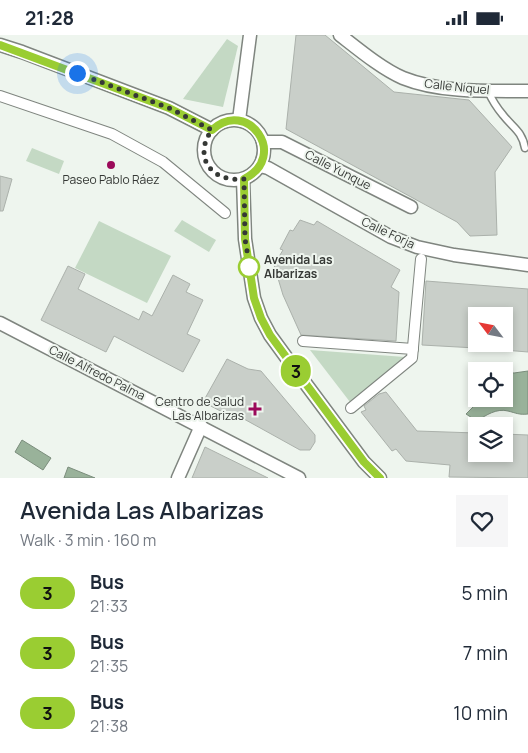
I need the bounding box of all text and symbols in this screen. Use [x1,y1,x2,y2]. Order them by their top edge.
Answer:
text: 21:28 [25,5,74,31]
your location [65,61,90,86]
street label: Calle Níquel [424,75,490,98]
street label: Calle Yunque [302,146,374,193]
marker: Paseo Pablo Ráez [105,159,117,171]
place label: Paseo Pablo Ráez [62,171,160,188]
street label: Calle Forja [359,213,418,252]
place label: Avenida Las Albarizas [264,251,333,282]
marker: Avenida Las Albarizas [238,256,260,278]
north arrow [468,307,512,353]
map controls [468,307,513,462]
street label: Calle Alfredo Palma [46,341,148,404]
line badge: 3 [280,355,312,387]
text: 3 [291,359,301,383]
button: locate [468,362,513,407]
place label: Centro de Salud Las Albarizas [155,393,244,424]
marker: Centro de Salud Las Albarizas [248,402,262,416]
button: layers [468,417,513,462]
text: Avenida Las Albarizas [20,493,264,526]
button: heart [456,495,508,547]
text: Walk · 3 min · 160 m [20,529,156,551]
text: Bus [90,569,124,595]
text: 5 min [461,580,508,606]
text: 3 [42,581,53,605]
text: 21:33 [90,595,128,617]
text: Bus [90,629,124,655]
text: 7 min [463,640,508,666]
text: 3 [42,641,53,665]
text: 21:35 [90,655,128,677]
text: Bus [90,689,124,715]
text: 10 min [453,700,508,726]
text: 3 [42,701,53,725]
text: 21:38 [90,715,128,737]

